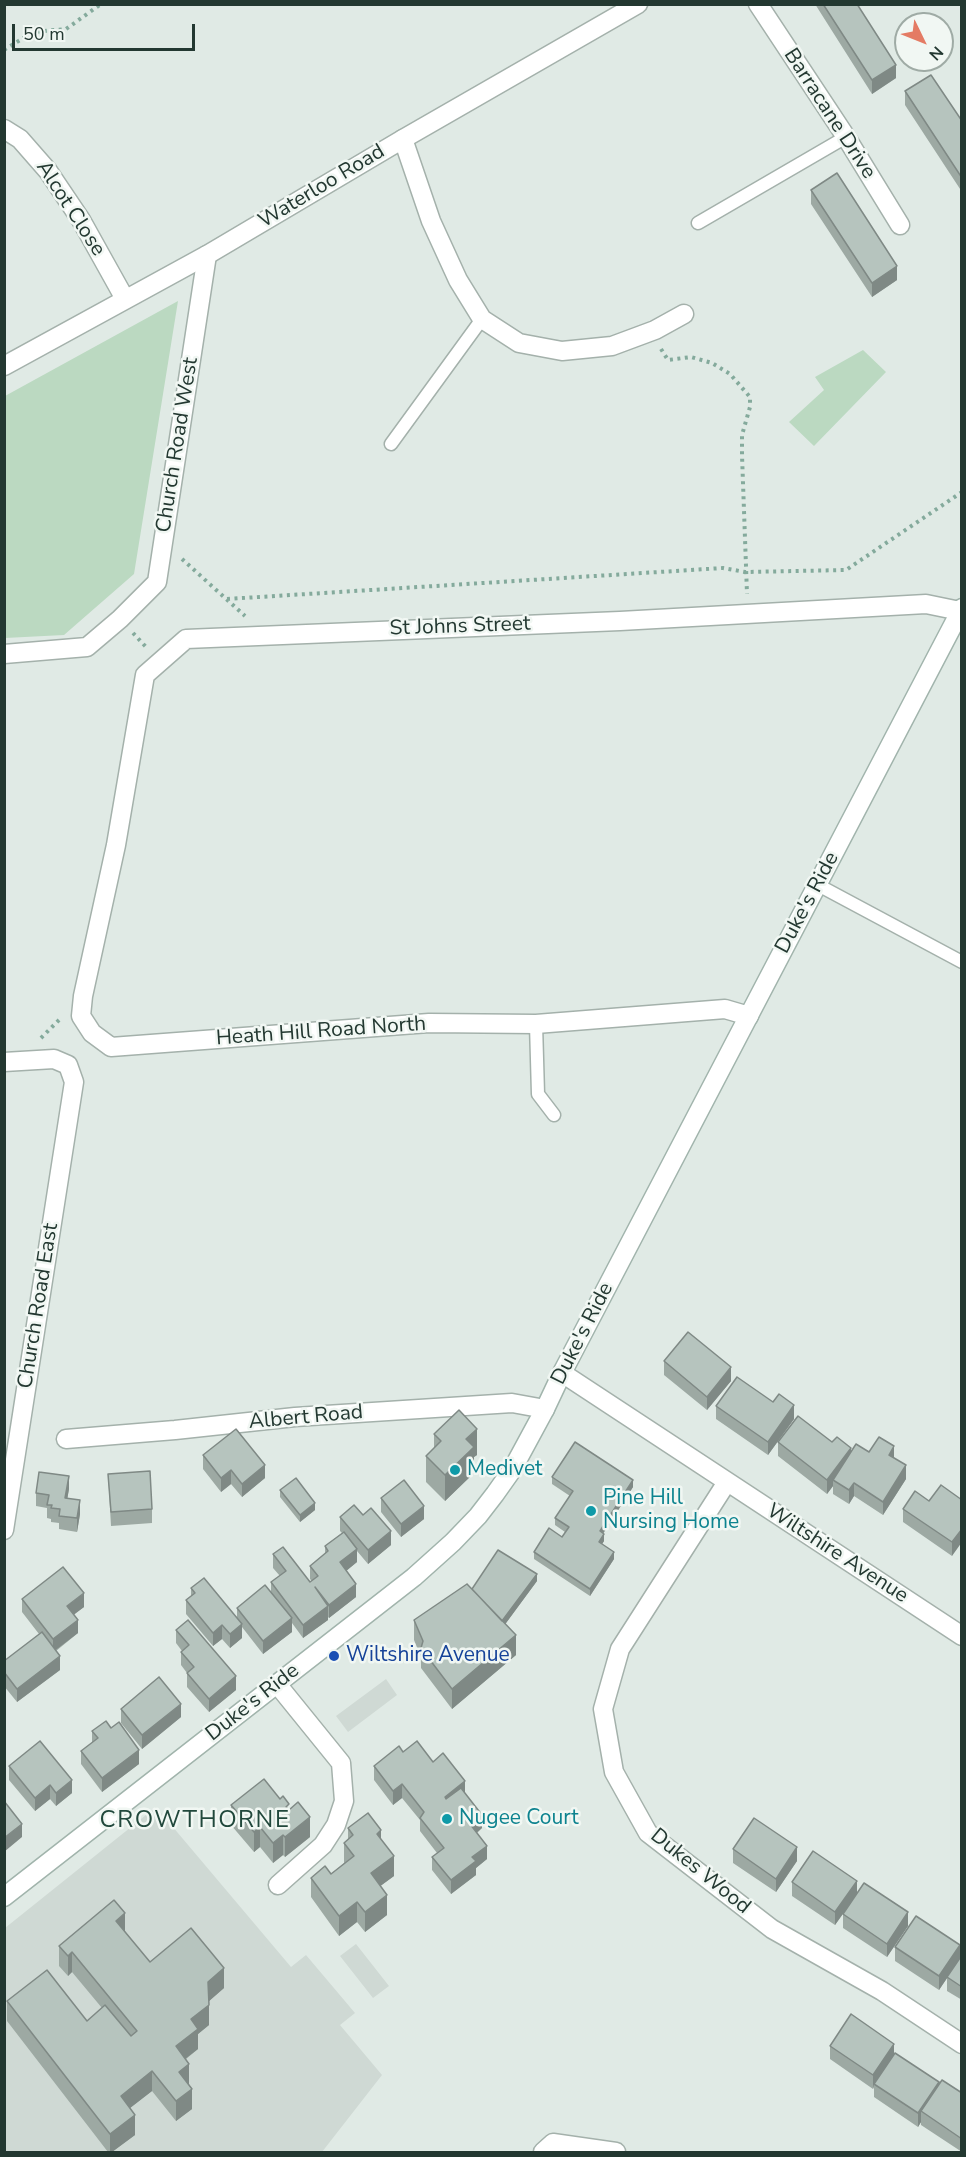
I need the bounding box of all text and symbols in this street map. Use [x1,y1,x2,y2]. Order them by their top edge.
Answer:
scale bar [15,12,198,50]
north arrow [894,12,954,72]
text: 50 m [23,22,65,46]
text: N [924,41,948,65]
street label: Barracane Drive [777,44,881,184]
street label: Waterloo Road [254,139,390,235]
street label: Alcot Close [30,157,110,261]
street label: Church Road West [152,356,204,534]
street label: St Johns Street [389,612,531,642]
street label: Duke's Ride [771,848,845,958]
street label: Heath Hill Road North [215,1012,427,1052]
street label: Church Road East [13,1222,65,1390]
street label: Duke's Ride [547,1279,619,1389]
street label: Albert Road [248,1400,364,1436]
place label: Medivet [467,1457,542,1483]
marker: Medivet [448,1463,462,1477]
place label: Pine Hill Nursing Home [603,1486,739,1536]
street label: Wiltshire Avenue [761,1499,913,1609]
marker: Pine Hill Nursing Home [584,1504,598,1518]
place label: Wiltshire Avenue [346,1643,510,1669]
marker: Wiltshire Avenue [327,1649,341,1663]
street label: Duke's Ride [201,1659,305,1747]
place label: Nugee Court [459,1806,579,1832]
district label: CROWTHORNE [100,1807,290,1835]
marker: Nugee Court [440,1812,454,1826]
street label: Dukes Wood [645,1824,755,1920]

